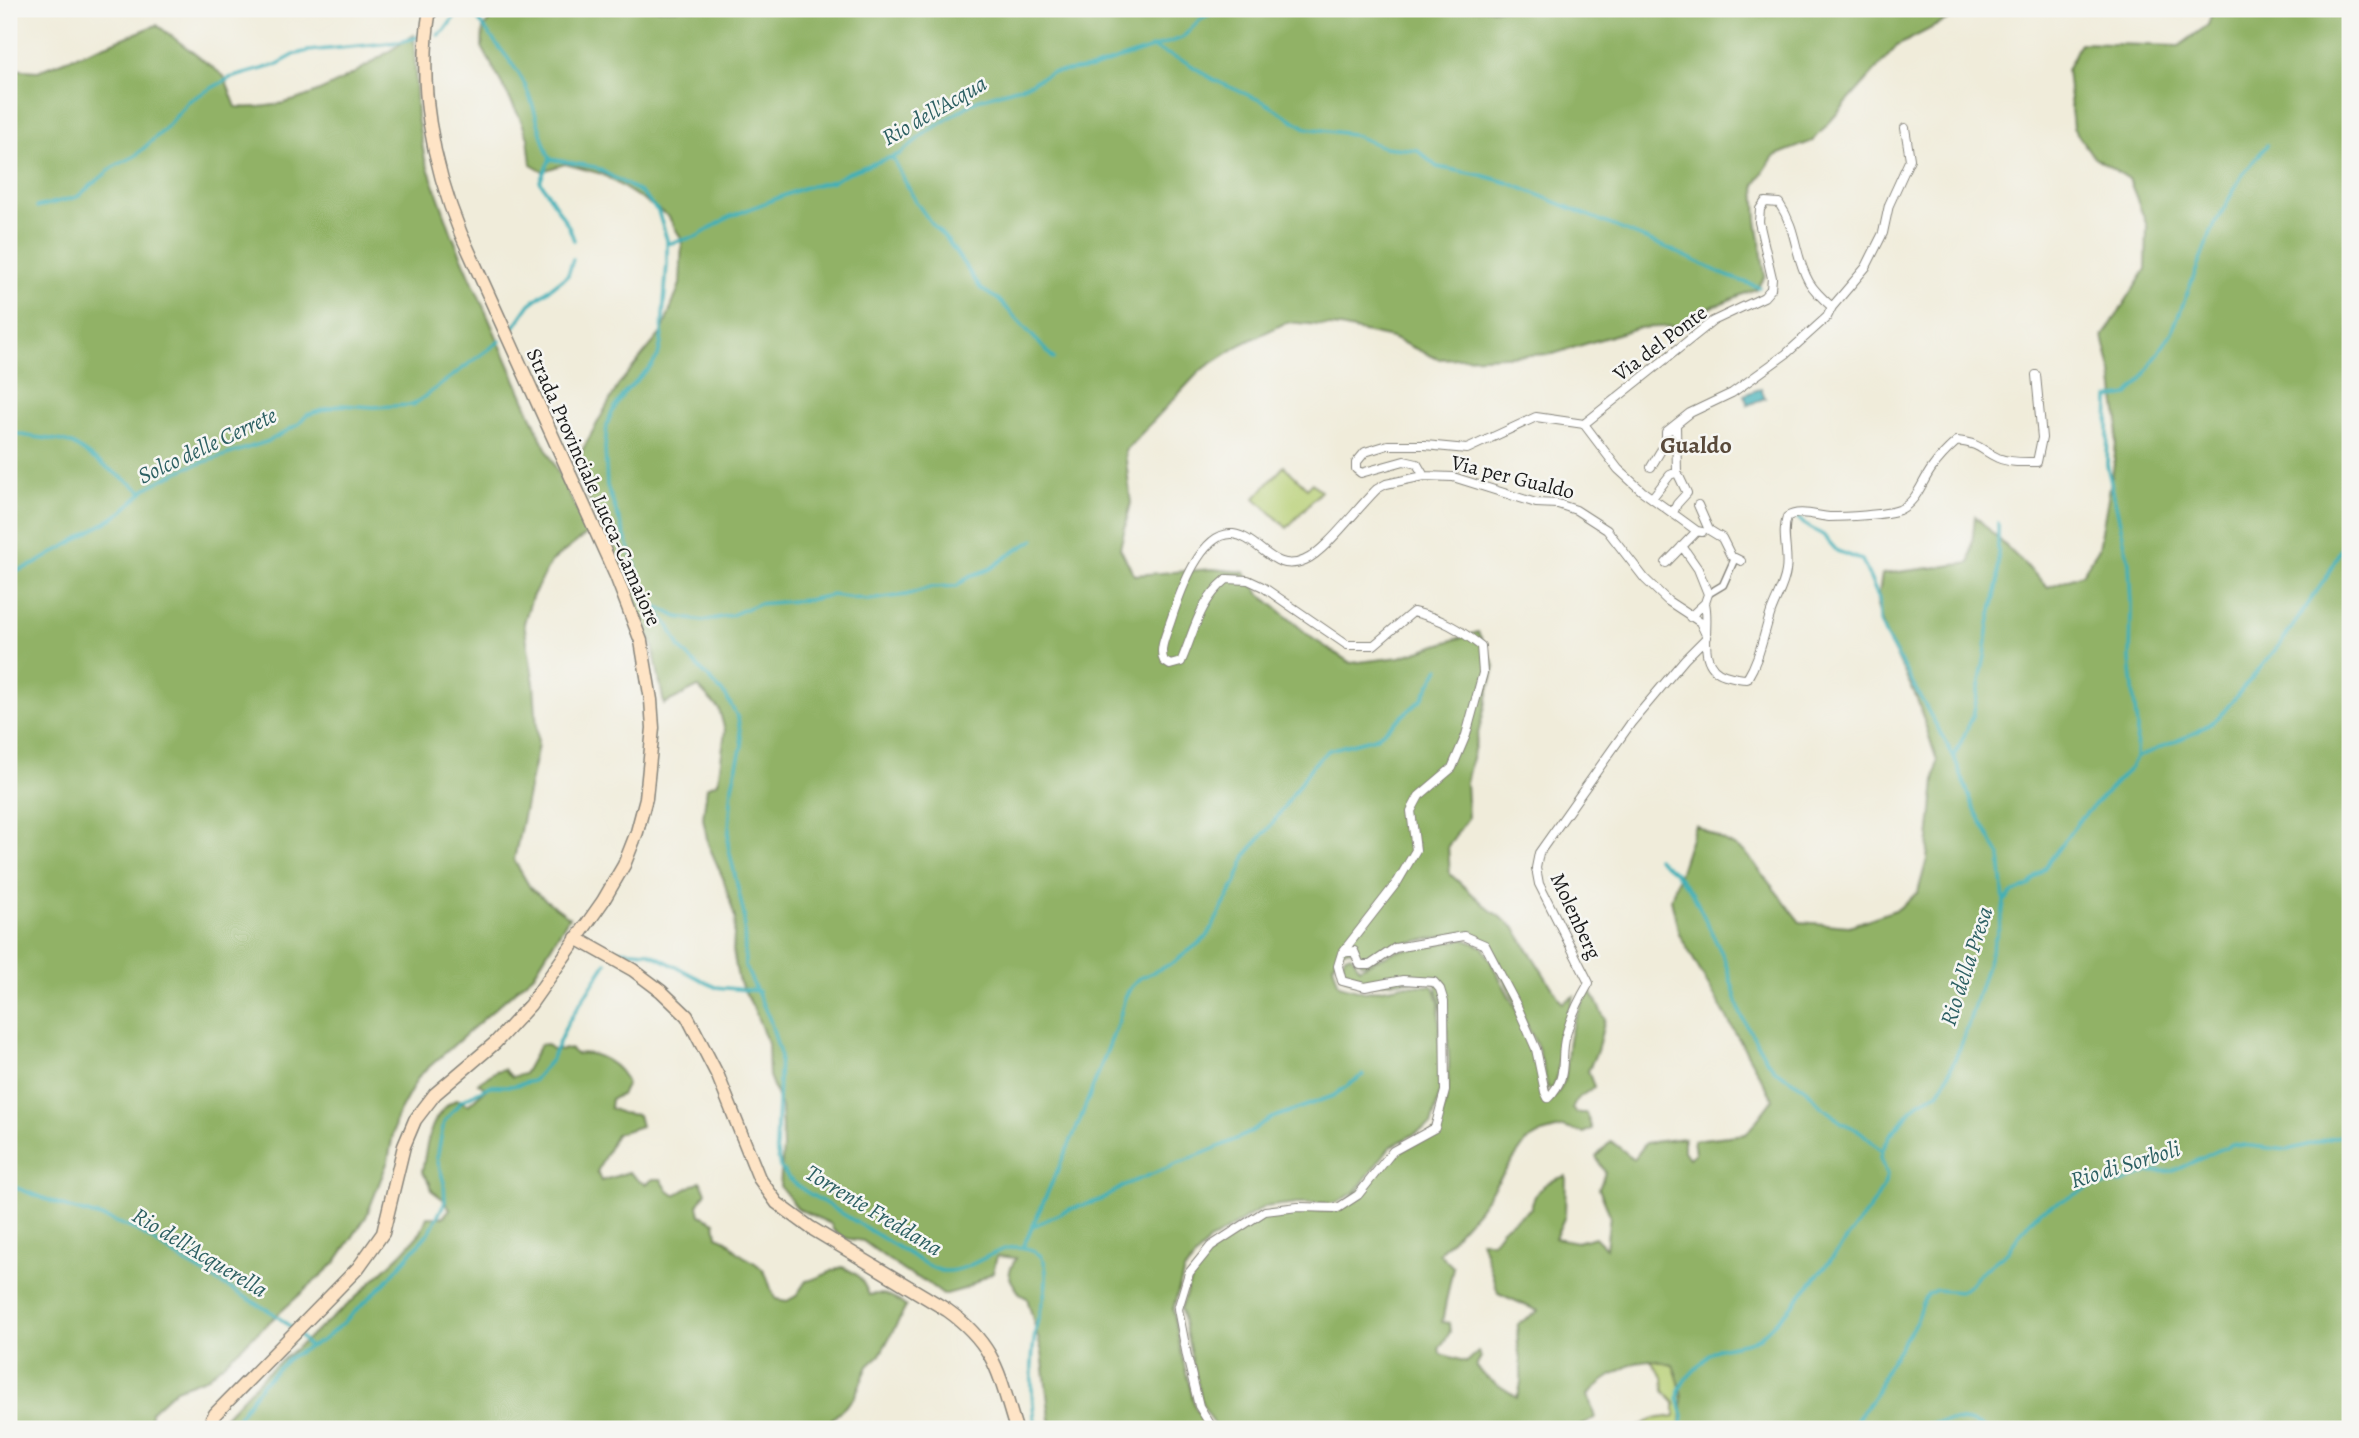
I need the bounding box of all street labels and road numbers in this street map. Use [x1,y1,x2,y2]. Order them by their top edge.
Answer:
street label: Via del Ponte [1607,298,1713,388]
street label: Strada Provinciale Lucca-Camaiore [520,344,668,630]
street label: Via per Gualdo [1447,448,1578,506]
street label: Molenberg [1544,868,1608,964]

